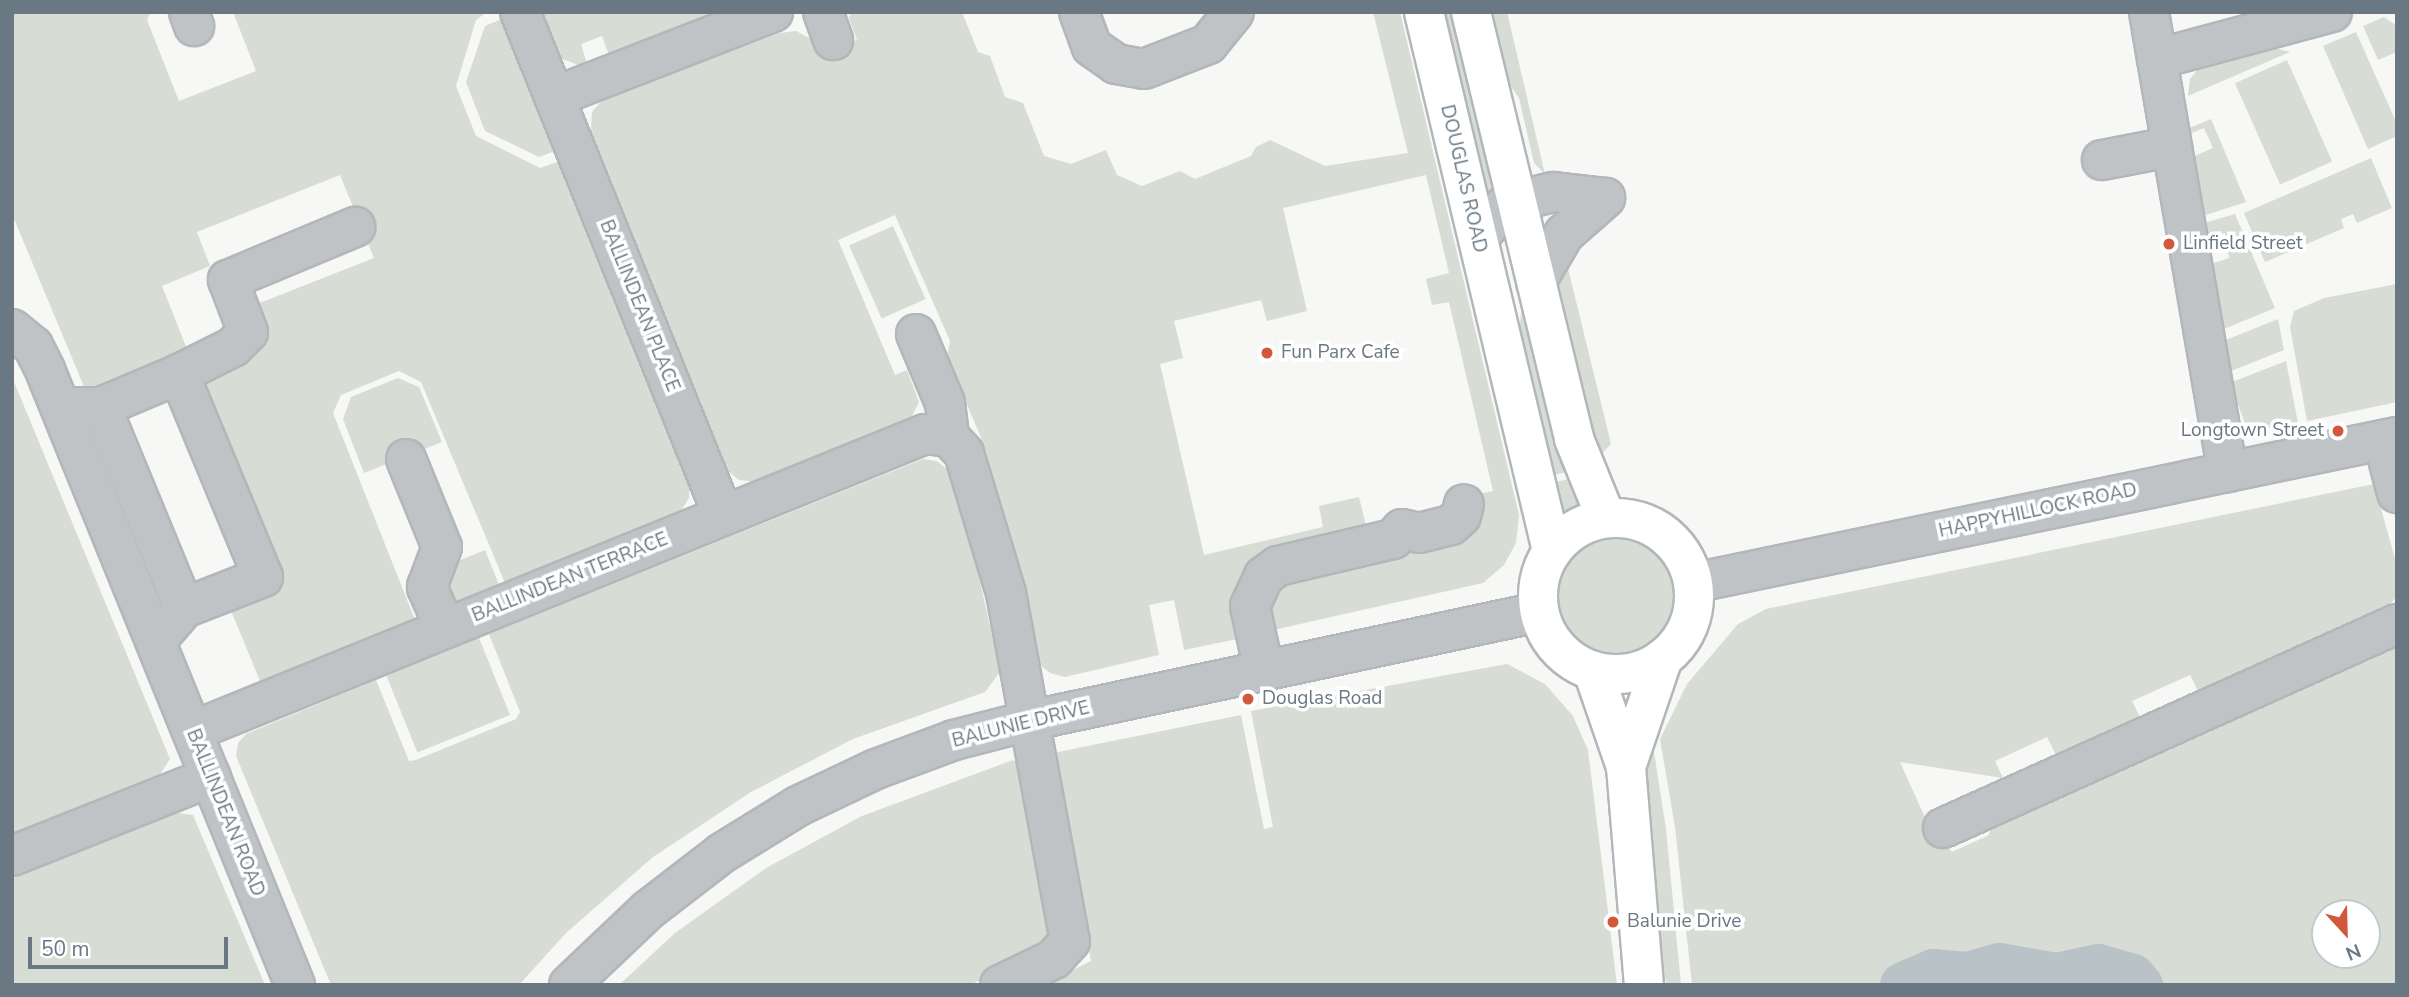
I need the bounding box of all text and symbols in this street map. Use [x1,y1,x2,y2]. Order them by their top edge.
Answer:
street label: DOUGLAS ROAD [1435,103,1491,255]
street label: BALLINDEAN PLACE [594,217,684,395]
place label: Linfield Street [2183,233,2303,255]
marker: Linfield Street [2161,236,2177,252]
place label: Fun Parx Cafe [1281,342,1400,364]
marker: Fun Parx Cafe [1259,345,1275,361]
place label: Longtown Street [2181,420,2324,442]
marker: Longtown Street [2330,423,2346,439]
street label: HAPPYHILLOCK ROAD [1937,479,2139,543]
street label: BALLINDEAN TERRACE [469,528,671,628]
place label: Douglas Road [1262,688,1382,710]
marker: Douglas Road [1240,691,1256,707]
street label: BALUNIE DRIVE [950,697,1092,753]
street label: BALLINDEAN ROAD [181,726,269,900]
north arrow [2311,899,2381,969]
place label: Balunie Drive [1627,911,1741,933]
marker: Balunie Drive [1605,914,1621,930]
scale bar [32,923,231,967]
text: 50 m [41,935,90,963]
text: N [2342,937,2365,966]

